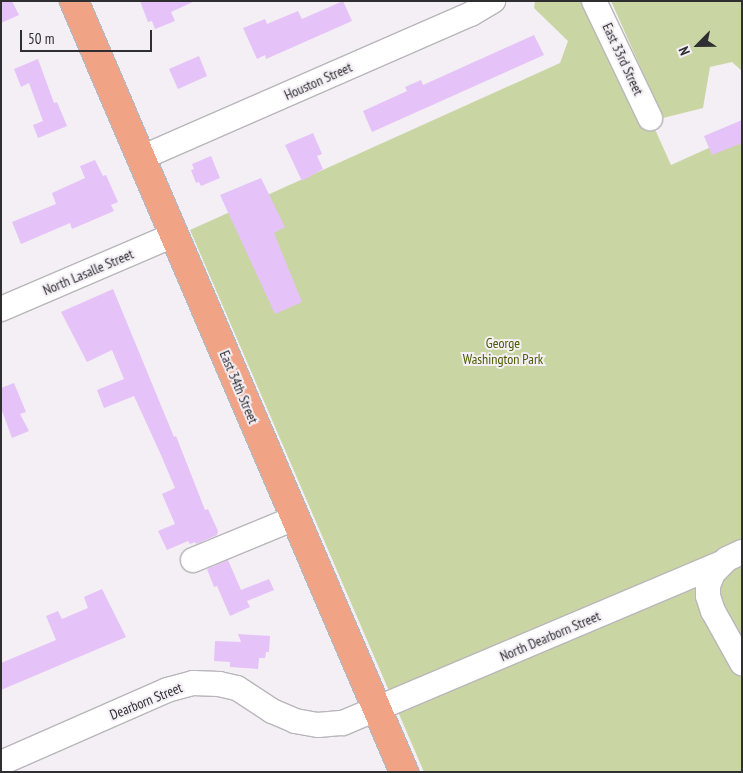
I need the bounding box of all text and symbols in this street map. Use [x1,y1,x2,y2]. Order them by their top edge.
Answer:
scale bar [22,20,155,52]
street label: East 33rd Street [599,20,647,98]
north arrow [673,20,723,70]
text: 50 m [28,29,54,48]
text: N [674,44,694,58]
street label: Houston Street [282,59,354,103]
street label: North Lasalle Street [40,245,136,299]
park label: George Washington Park [463,335,543,368]
street label: East 34th Street [216,348,262,426]
street label: North Dearborn Street [497,607,603,665]
street label: Dearborn Street [107,679,185,723]

